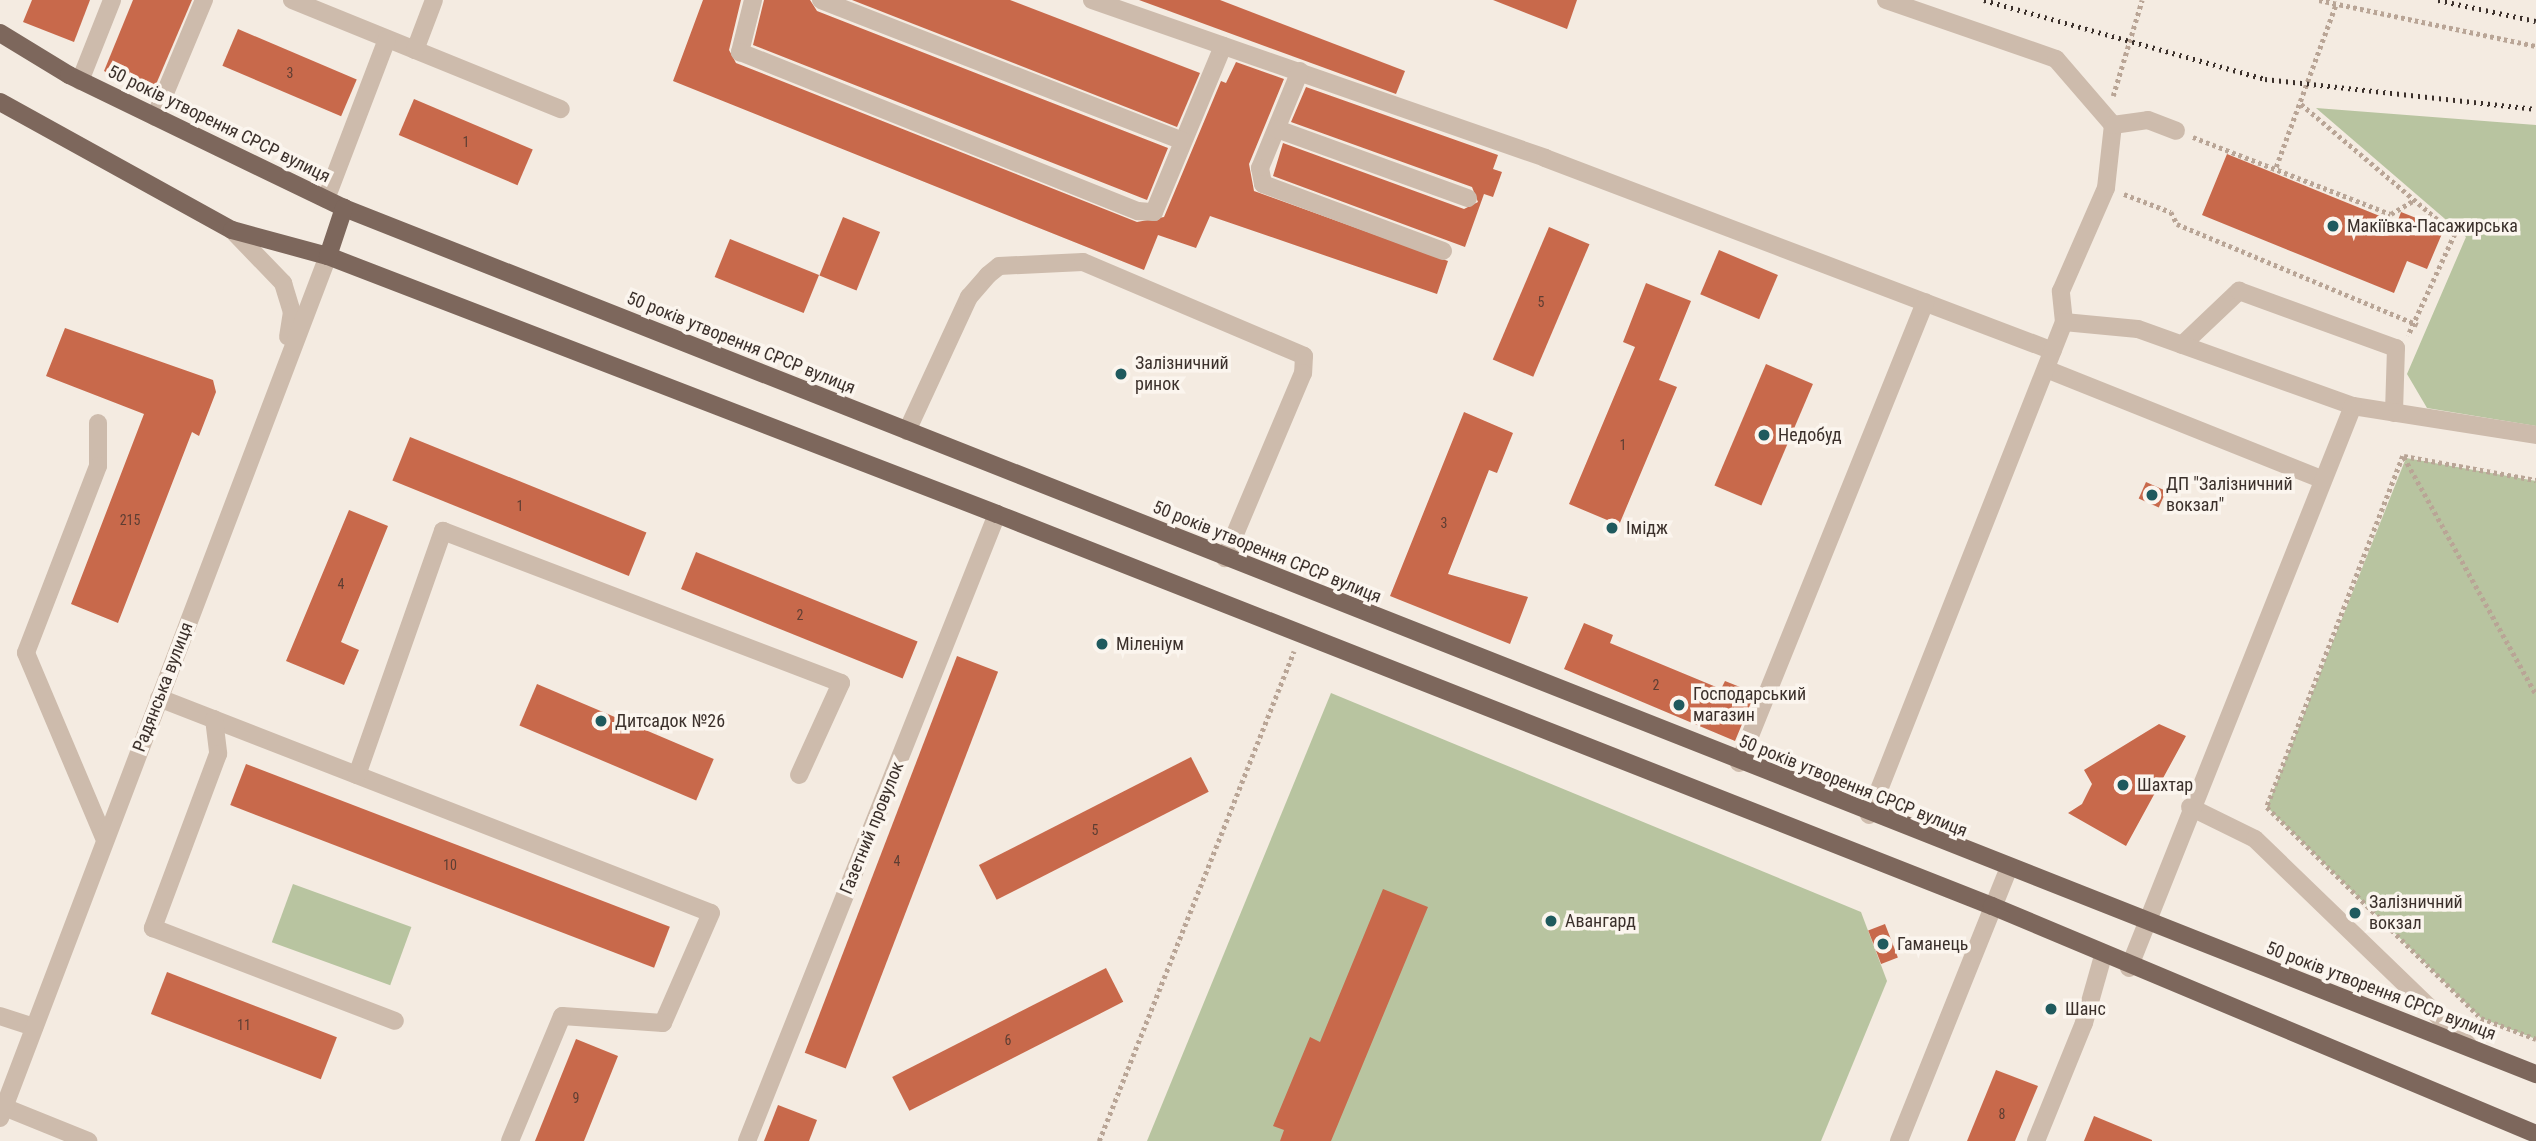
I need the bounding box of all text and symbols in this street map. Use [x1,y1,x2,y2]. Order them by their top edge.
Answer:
street label: 50 років утворення СРСР вулиця [104,61,334,187]
house number: 3 [287,65,293,81]
house number: 1 [463,134,469,150]
place label: Макіївка-Пасажирська [2347,215,2518,237]
marker: Макіївка-Пасажирська [2325,218,2341,234]
street label: 50 років утворення СРСР вулиця [624,287,858,399]
house number: 5 [1538,294,1544,310]
place label: Залізничний ринок [1135,353,1229,396]
marker: Залізничний ринок [1113,366,1129,382]
place label: Недобуд [1778,424,1842,446]
marker: Недобуд [1756,427,1772,443]
house number: 1 [1620,437,1626,453]
place label: ДП "Залізничний вокзал" [2166,474,2293,516]
marker: ДП "Залізничний вокзал" [2144,487,2160,503]
street label: 50 років утворення СРСР вулиця [1150,496,1384,608]
house number: 1 [517,498,523,514]
house number: 215 [120,512,140,528]
house number: 3 [1441,515,1447,531]
place label: Імідж [1626,517,1668,539]
marker: Імідж [1604,520,1620,536]
house number: 4 [338,576,344,592]
house number: 2 [797,607,803,623]
street label: Радянська вулиця [128,619,198,755]
place label: Міленіум [1116,633,1184,655]
marker: Міленіум [1094,636,1110,652]
house number: 2 [1653,677,1659,693]
place label: Господарський магазин [1693,684,1806,726]
marker: Господарський магазин [1671,697,1687,713]
place label: Дитсадок №26 [615,710,725,732]
marker: Дитсадок №26 [593,713,609,729]
street label: 50 років утворення СРСР вулиця [1736,730,1970,842]
street label: Газетний провулок [836,758,908,898]
place label: Шахтар [2137,774,2193,796]
marker: Шахтар [2115,777,2131,793]
house number: 5 [1092,822,1098,838]
house number: 4 [894,853,900,869]
house number: 10 [443,857,457,873]
place label: Залізничний вокзал [2369,892,2463,934]
marker: Залізничний вокзал [2347,905,2363,921]
place label: Авангард [1565,910,1636,932]
marker: Авангард [1543,913,1559,929]
place label: Гаманець [1897,933,1968,955]
marker: Гаманець [1875,936,1891,952]
street label: 50 років утворення СРСР вулиця [2263,937,2499,1045]
place label: Шанс [2065,998,2106,1020]
marker: Шанс [2043,1001,2059,1017]
house number: 11 [237,1017,251,1033]
house number: 6 [1005,1032,1011,1048]
house number: 9 [573,1090,579,1106]
house number: 8 [1999,1106,2005,1122]

